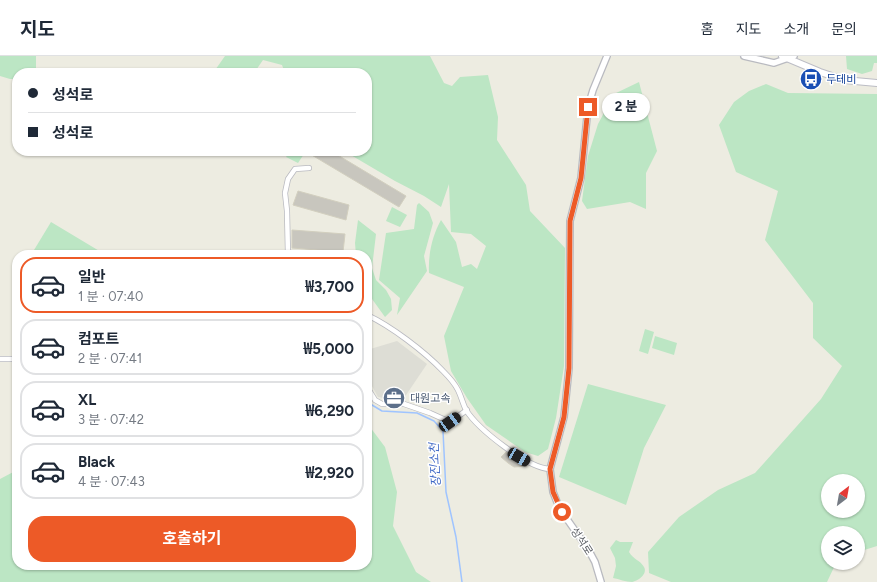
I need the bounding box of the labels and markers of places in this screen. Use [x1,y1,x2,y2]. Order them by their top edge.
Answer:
bus stop icon: 두테비 [798,66,824,92]
place label: 두테비 [826,73,856,86]
office icon: 대원고속 [381,385,407,411]
place label: 대원고속 [410,392,450,405]

